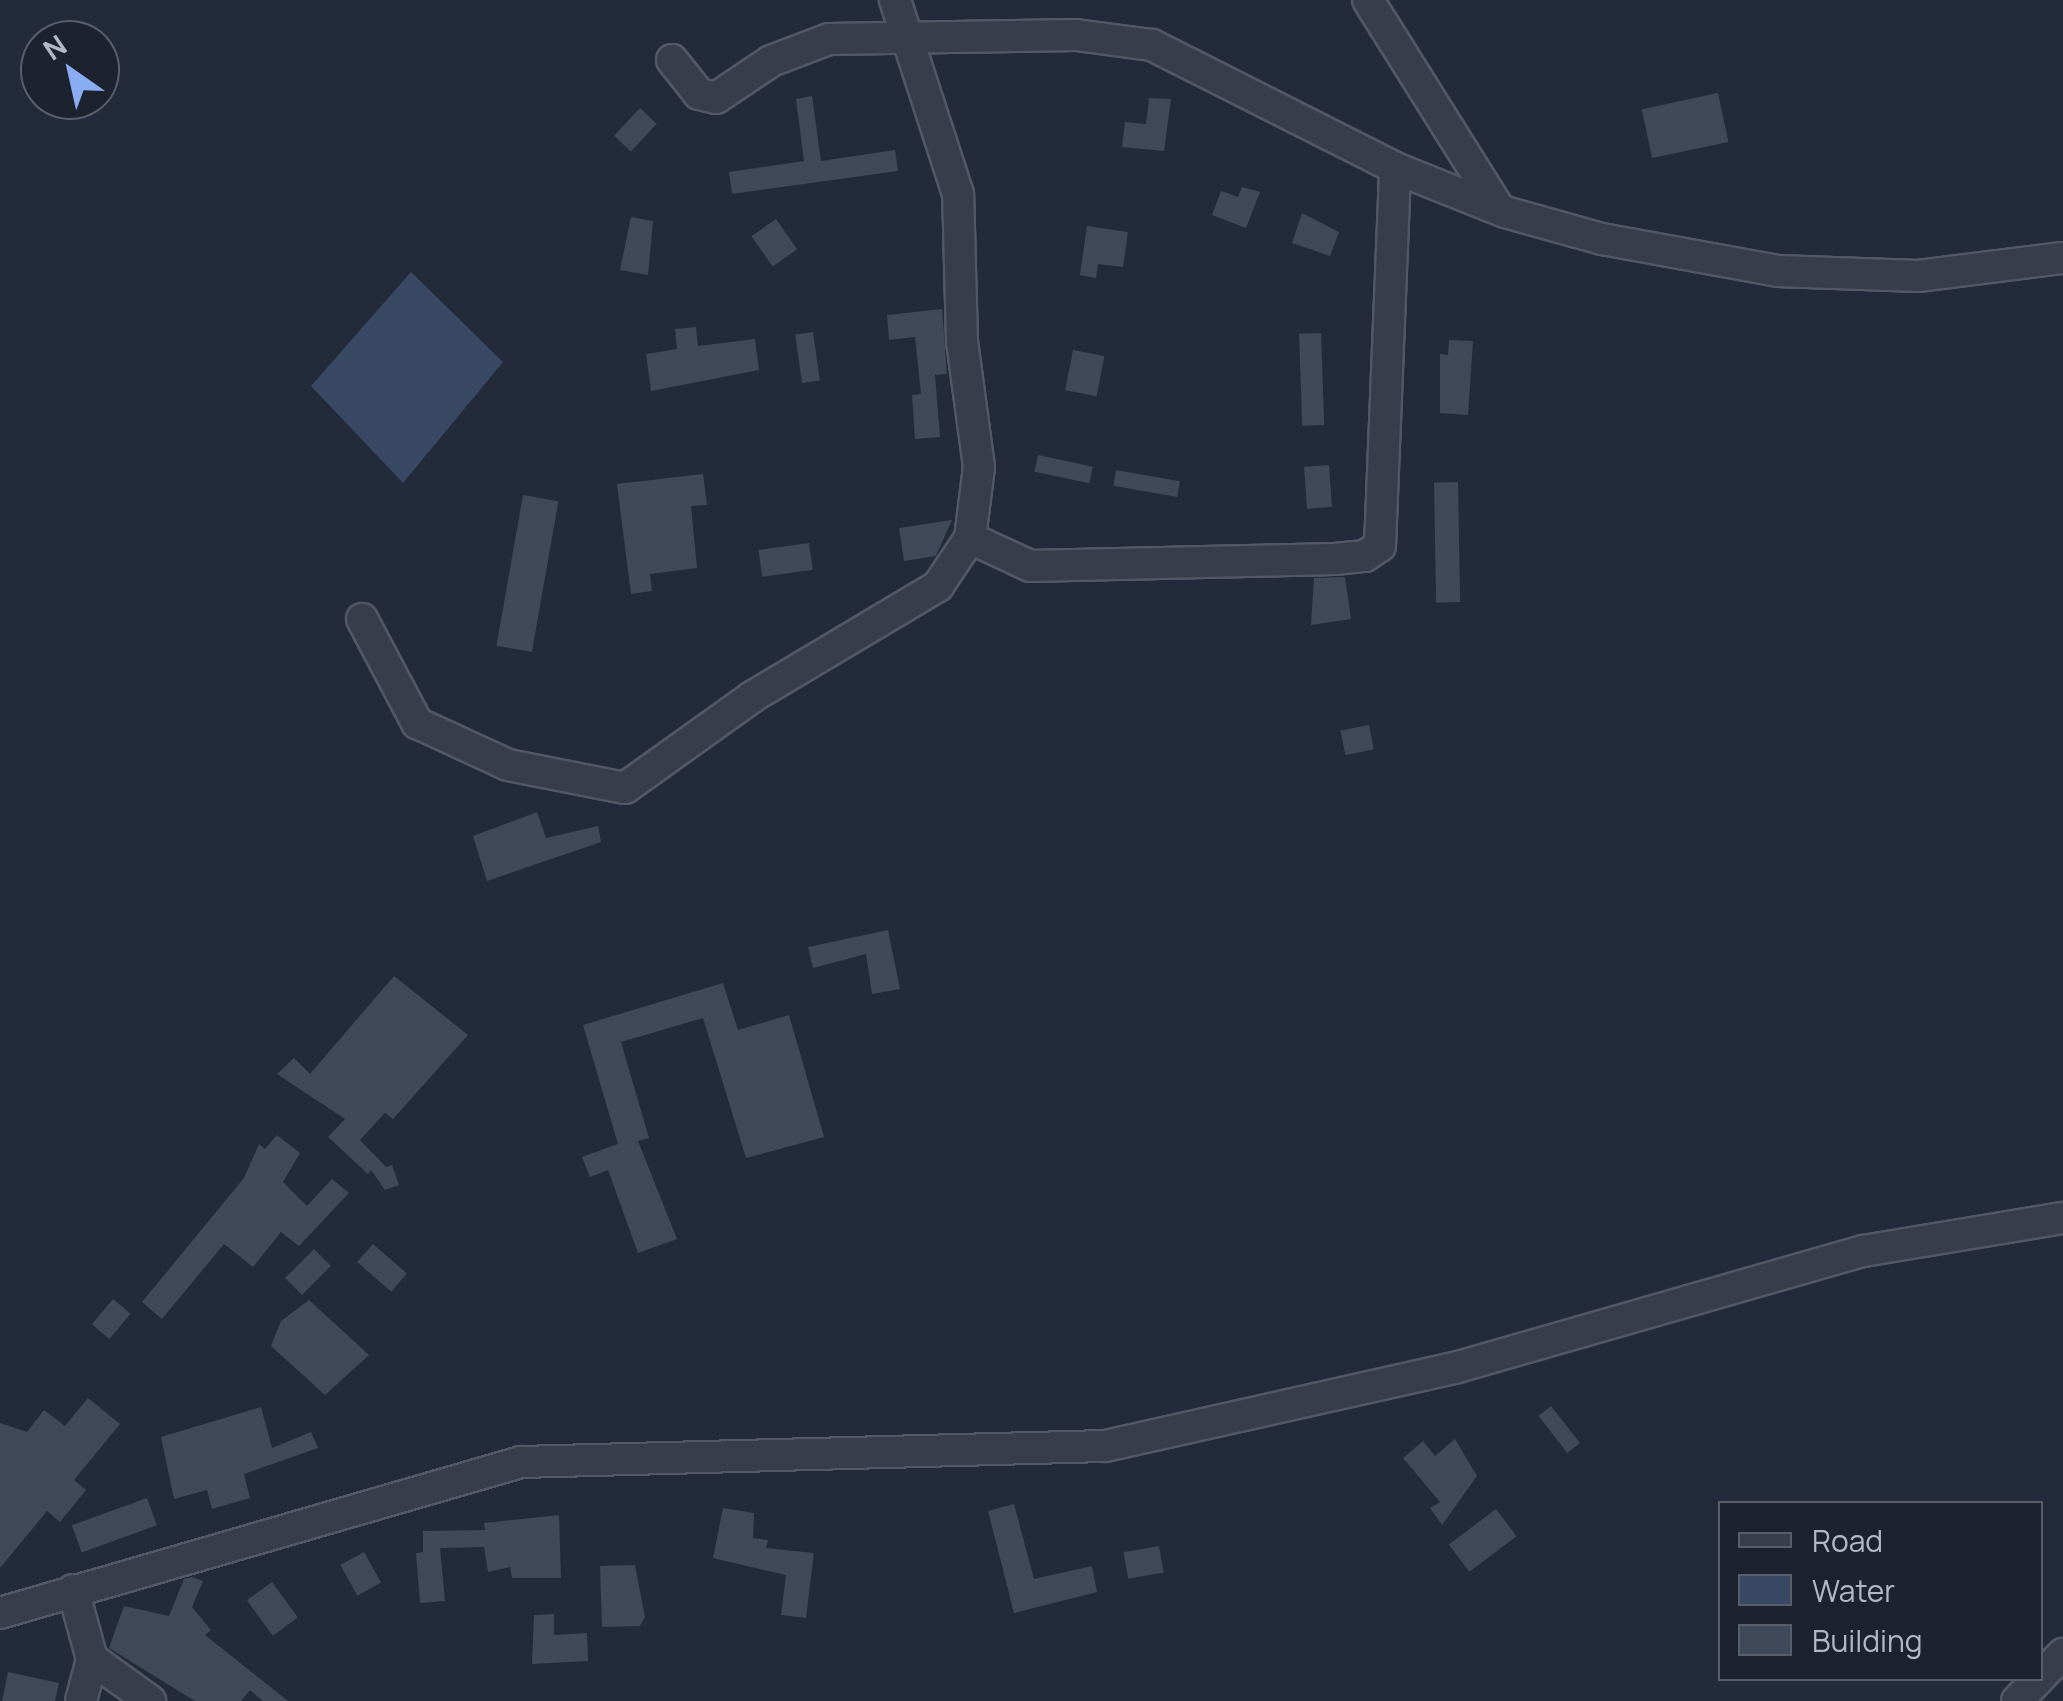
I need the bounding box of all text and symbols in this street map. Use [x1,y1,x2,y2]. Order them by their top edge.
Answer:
north arrow [20,20,120,120]
text: N [35,25,73,68]
legend [1718,1501,2043,1681]
text: Road [1812,1520,1883,1561]
text: Water [1812,1570,1895,1611]
text: Building [1812,1620,1923,1661]

